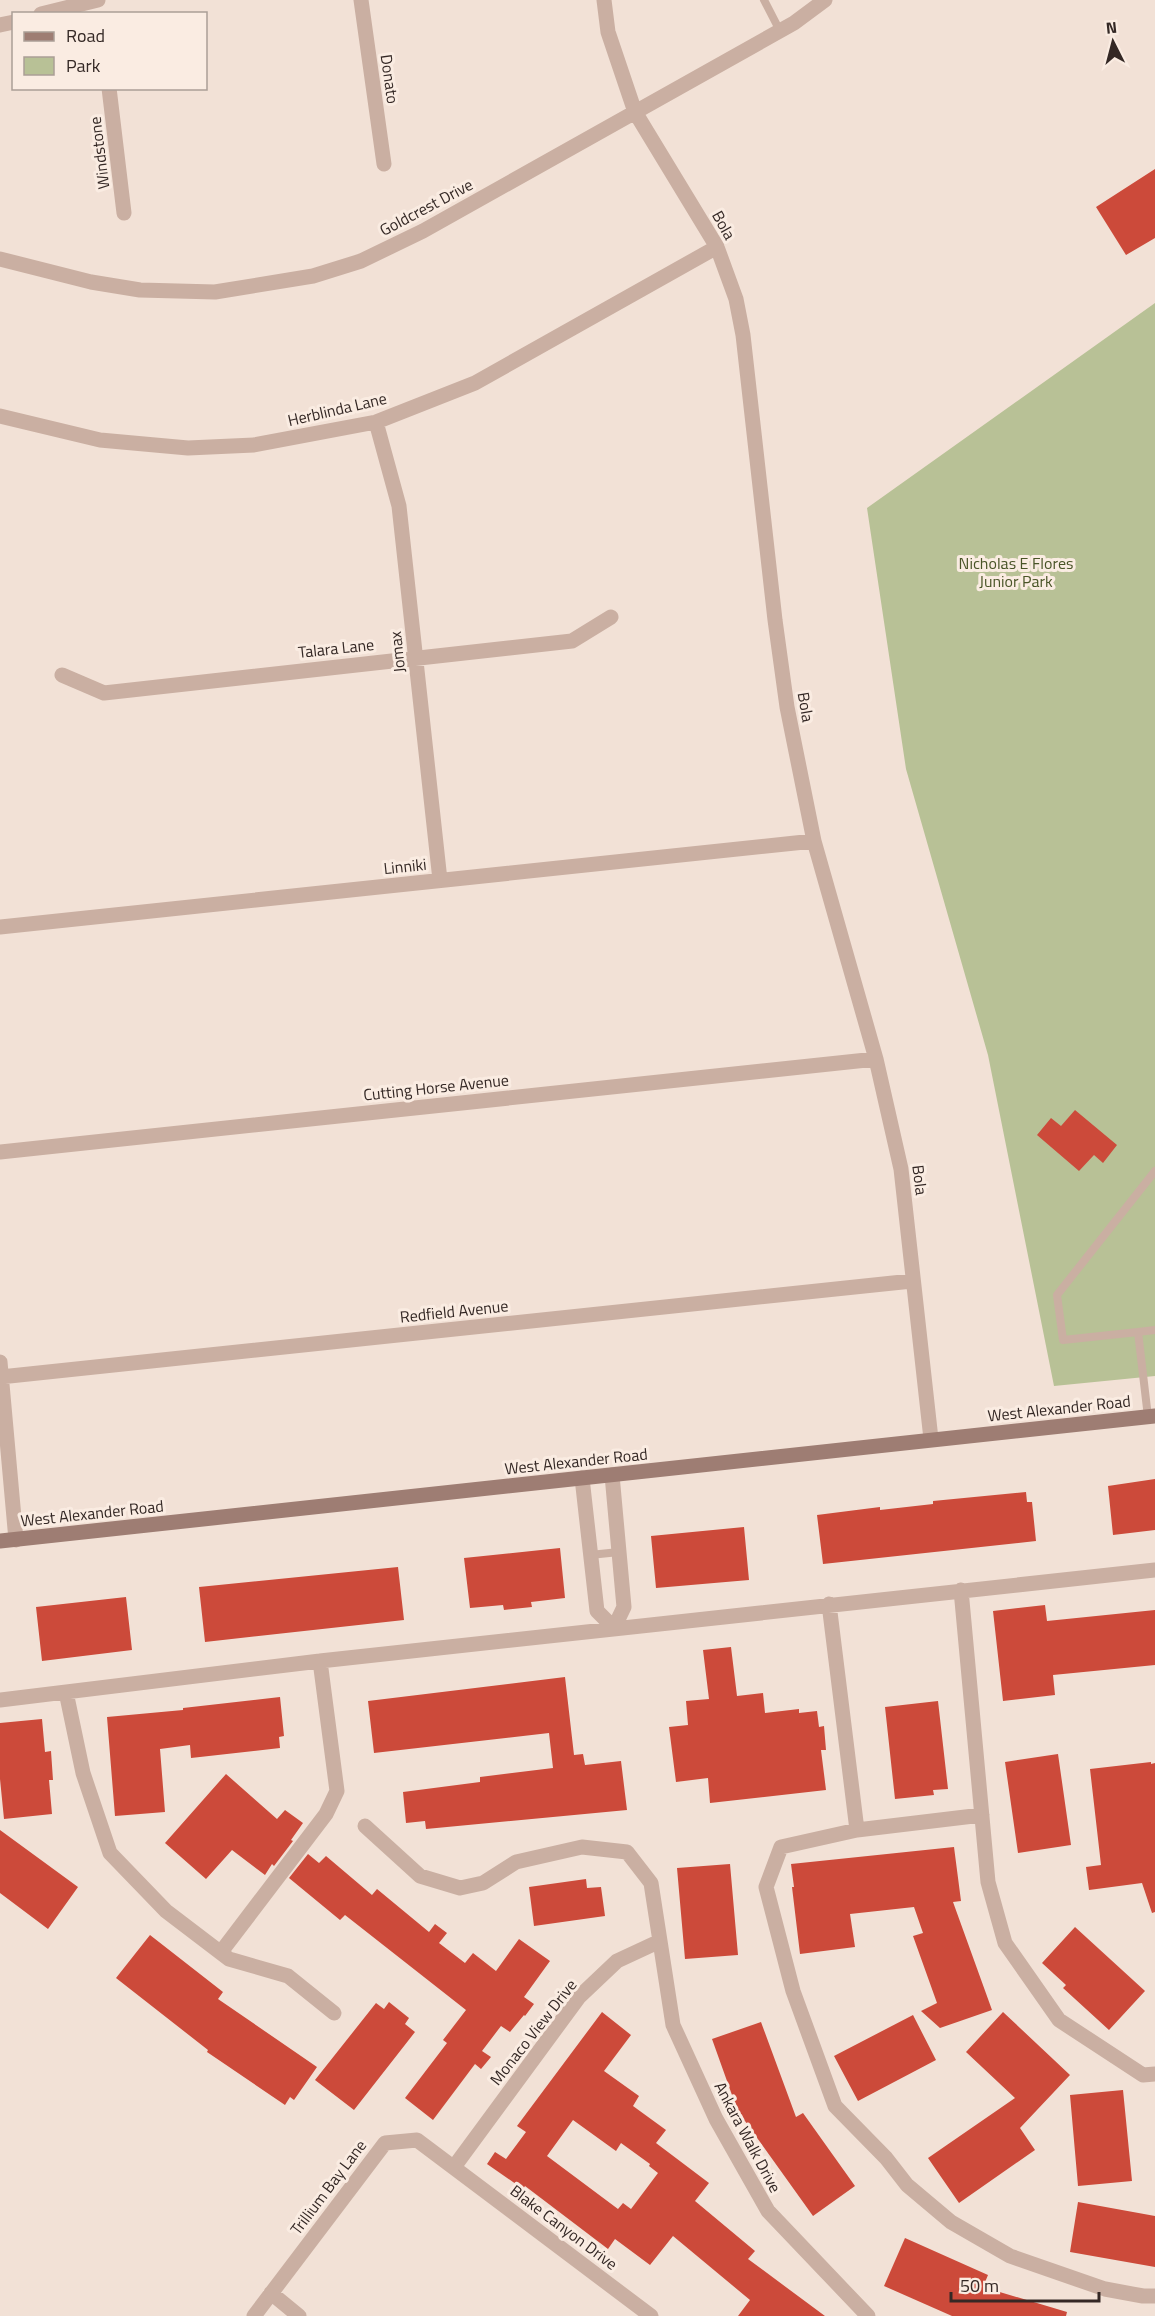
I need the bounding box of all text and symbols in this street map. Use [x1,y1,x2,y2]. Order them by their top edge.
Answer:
legend [12,12,207,90]
north arrow [1083,12,1143,72]
text: N [1105,15,1118,40]
text: Road [66,22,105,49]
text: Park [66,52,101,79]
street label: Donato [375,53,405,105]
street label: Windstone [83,115,115,191]
street label: Goldcrest Drive [375,172,477,242]
street label: Bola [706,206,742,244]
street label: Herblinda Lane [285,386,389,432]
park label: Nicholas E Flores Junior Park [959,551,1073,593]
street label: Jomax [383,630,411,674]
street label: Talara Lane [297,632,375,664]
street label: Bola [792,690,820,724]
street label: Linniki [382,852,428,880]
street label: Cutting Horse Avenue [362,1067,510,1107]
street label: Bola [906,1164,934,1196]
street label: Redfield Avenue [399,1293,509,1329]
street label: West Alexander Road [986,1389,1132,1427]
street label: West Alexander Road [503,1442,649,1480]
street label: West Alexander Road [19,1494,165,1532]
street label: Monaco View Drive [484,1974,582,2090]
street label: Ankara Walk Drive [709,2077,787,2197]
street label: Trillium Bay Lane [284,2134,372,2240]
street label: Blake Canyon Drive [505,2179,623,2275]
scale bar [951,2265,1100,2303]
text: 50 m [960,2272,999,2299]

